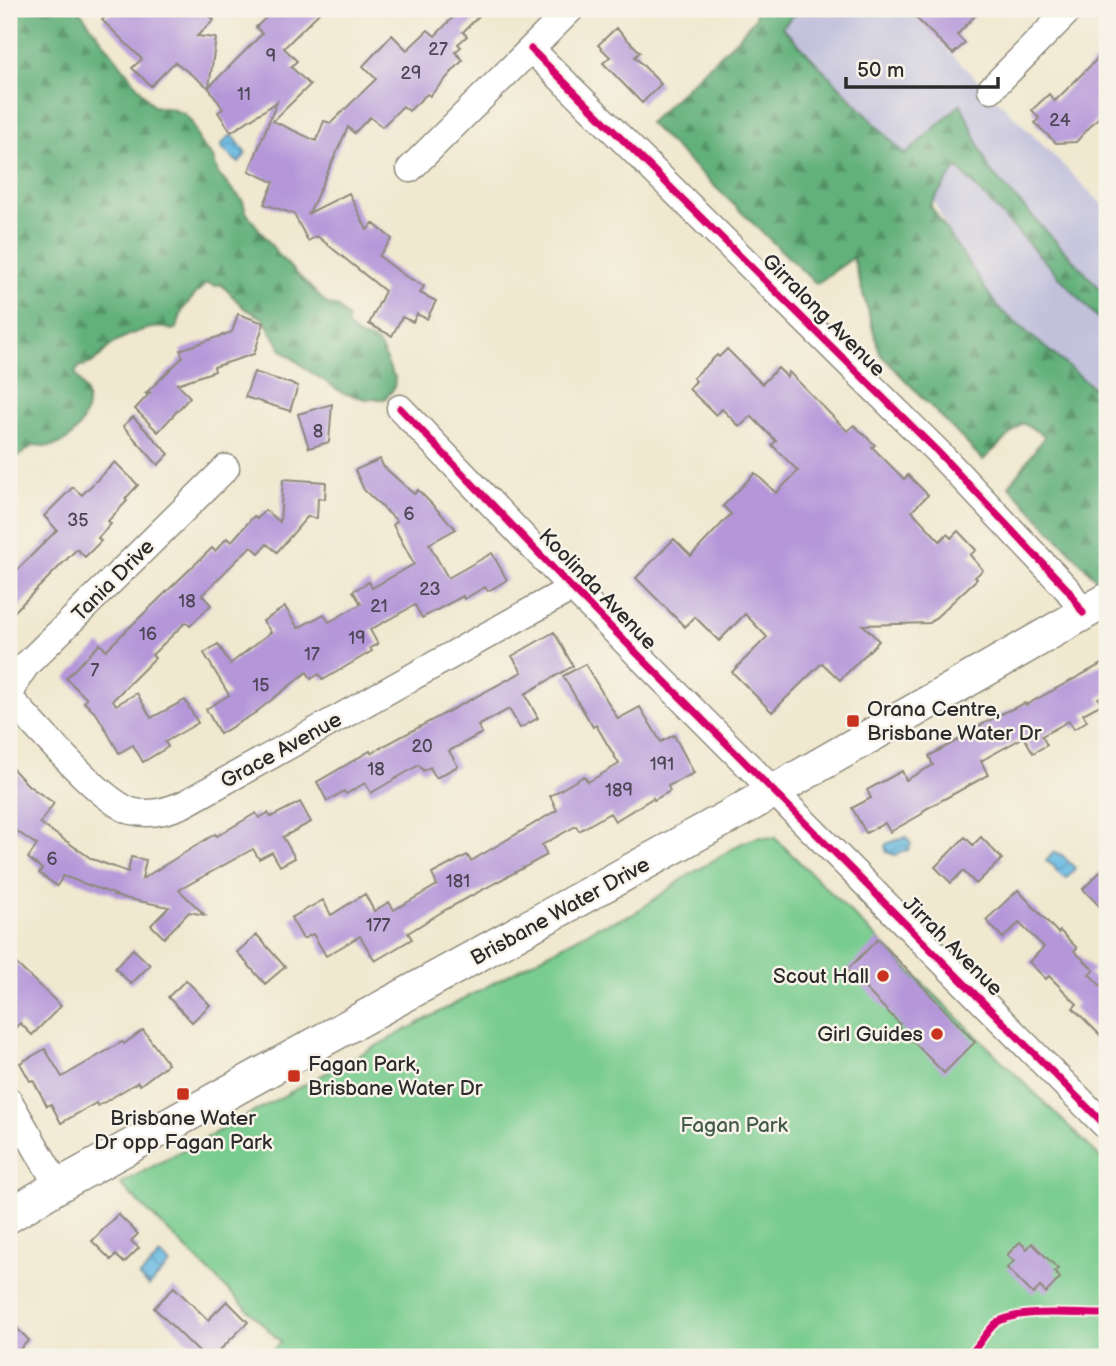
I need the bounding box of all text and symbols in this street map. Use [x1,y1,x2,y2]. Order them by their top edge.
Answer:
house number: 27 [428,39,448,60]
house number: 9 [266,46,276,67]
scale bar [846,46,999,90]
text: 50 m [857,58,904,83]
house number: 29 [400,63,422,84]
house number: 11 [237,84,251,105]
house number: 24 [1049,110,1071,131]
street label: Girralong Avenue [757,249,890,382]
house number: 8 [313,421,323,442]
house number: 6 [404,504,415,525]
house number: 35 [67,510,89,531]
street label: Koolinda Avenue [534,524,662,655]
street label: Tania Drive [67,534,160,627]
house number: 23 [419,579,441,600]
house number: 18 [178,591,196,612]
house number: 21 [370,596,388,617]
house number: 16 [139,624,157,645]
house number: 19 [348,628,366,649]
house number: 17 [304,644,320,665]
house number: 7 [91,660,100,681]
house number: 15 [252,675,270,696]
place label: Orana Centre, Brisbane Water Dr [867,697,1042,746]
street label: Grace Avenue [216,707,346,794]
marker: Orana Centre, Brisbane Water Dr [845,713,861,729]
house number: 20 [411,736,433,757]
house number: 191 [650,754,674,775]
house number: 18 [367,759,385,780]
house number: 189 [605,780,633,801]
house number: 6 [47,849,58,870]
street label: Brisbane Water Drive [466,852,654,971]
house number: 181 [446,871,470,892]
street label: Jirrah Avenue [898,891,1008,1001]
house number: 177 [366,915,390,936]
place label: Scout Hall [773,964,869,989]
marker: Scout Hall [875,968,891,984]
place label: Girl Guides [817,1022,923,1047]
marker: Girl Guides [929,1026,945,1042]
place label: Fagan Park, Brisbane Water Dr [308,1052,483,1101]
marker: Fagan Park, Brisbane Water Dr [286,1068,302,1084]
marker: Brisbane Water Dr opp Fagan Park [175,1086,191,1102]
place label: Brisbane Water Dr opp Fagan Park [94,1106,273,1155]
park label: Fagan Park [680,1113,788,1138]

